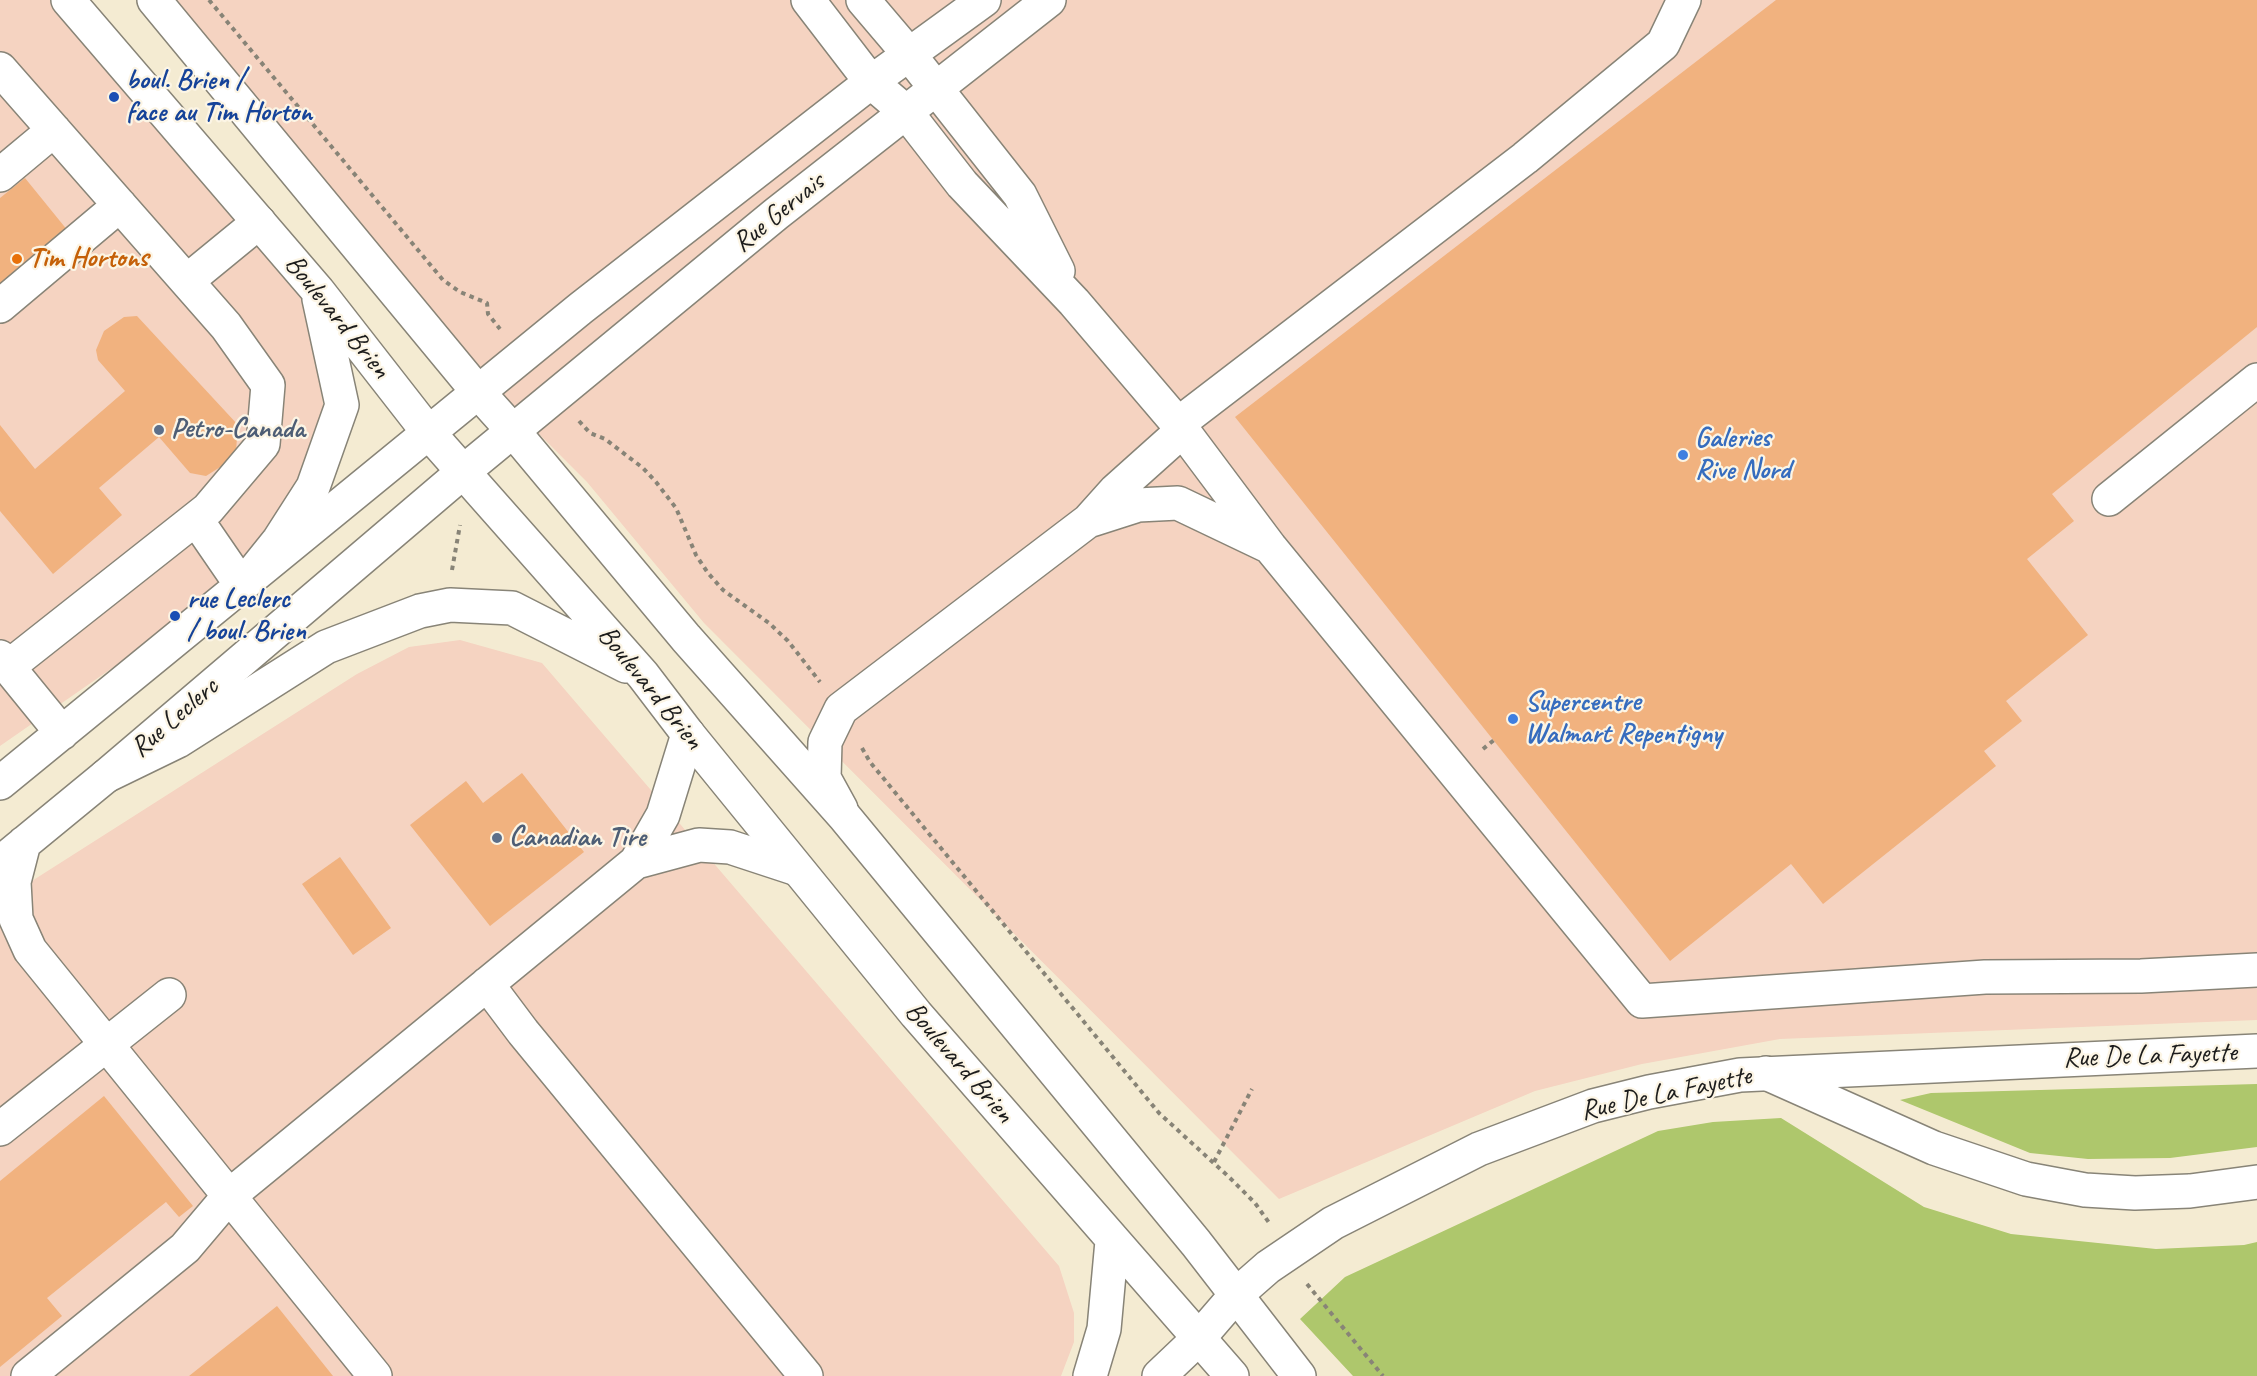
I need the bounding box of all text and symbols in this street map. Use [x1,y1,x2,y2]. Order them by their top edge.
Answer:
place label: boul. Brien / face au Tim Horton [126,64,312,130]
marker: boul. Brien / face au Tim Horton [107,90,121,104]
street label: Rue Gervais [726,166,832,260]
place label: Tim Hortons [29,242,148,276]
street label: Boulevard Brien [277,248,397,386]
marker: Tim Hortons [10,252,24,266]
place label: Petro-Canada [171,413,305,447]
place label: Galeries Rive Nord [1695,422,1790,488]
marker: Petro-Canada [152,423,166,437]
marker: Galeries Rive Nord [1676,448,1690,462]
place label: rue Leclerc / boul. Brien [187,583,306,649]
marker: rue Leclerc / boul. Brien [168,609,182,623]
street label: Boulevard Brien [590,619,710,757]
street label: Rue Leclerc [124,671,226,765]
place label: Supercentre Walmart Repentigny [1525,686,1722,752]
marker: Supercentre Walmart Repentigny [1506,712,1520,726]
place label: Canadian Tire [509,821,646,855]
marker: Canadian Tire [490,831,504,845]
street label: Boulevard Brien [897,995,1021,1131]
street label: Rue De La Fayette [2063,1036,2237,1076]
street label: Rue De La Fayette [1578,1060,1754,1128]

